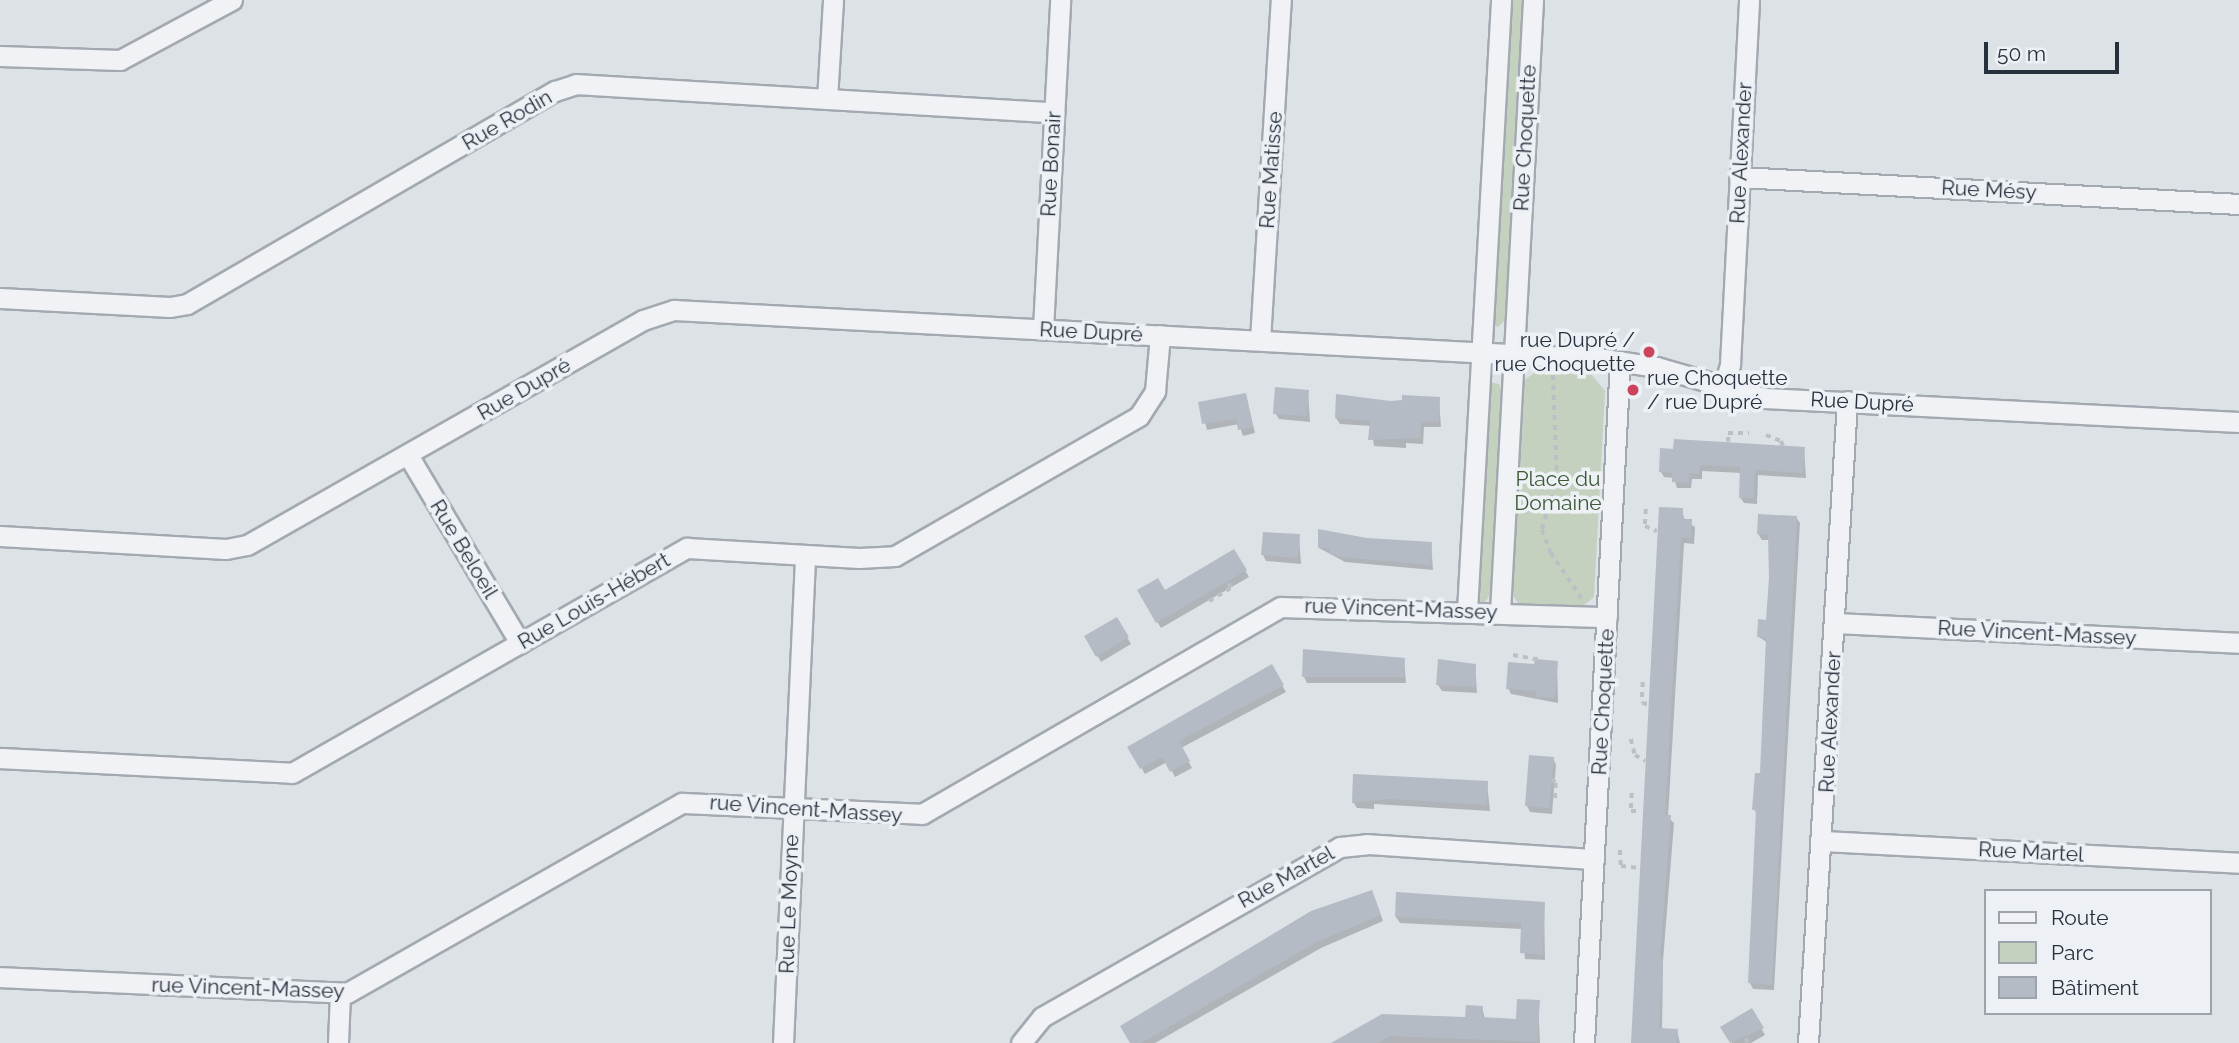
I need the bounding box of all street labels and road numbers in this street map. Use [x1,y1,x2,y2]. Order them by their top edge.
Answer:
street label: Rue Choquette [1509,64,1541,212]
street label: Rue Alexander [1725,81,1757,225]
street label: Rue Rodin [458,84,556,156]
street label: Rue Matisse [1254,110,1288,230]
street label: Rue Bonair [1036,111,1066,217]
street label: Rue Mésy [1941,175,2037,205]
street label: Rue Dupré [1039,317,1143,347]
street label: Rue Dupré [473,352,575,426]
street label: Rue Dupré [1810,387,1914,417]
street label: Rue Beloeil [425,495,503,603]
street label: Rue Louis-Hébert [513,547,675,655]
street label: rue Vincent-Massey [1304,593,1498,625]
street label: Rue Vincent-Massey [1936,615,2138,651]
street label: Rue Choquette [1587,628,1619,776]
street label: Rue Alexander [1814,650,1846,794]
street label: rue Vincent-Massey [708,790,904,828]
street label: Rue Le Moyne [774,834,804,974]
street label: Rue Martel [1978,837,2084,867]
street label: Rue Martel [1234,840,1338,914]
street label: rue Vincent-Massey [151,972,345,1004]

